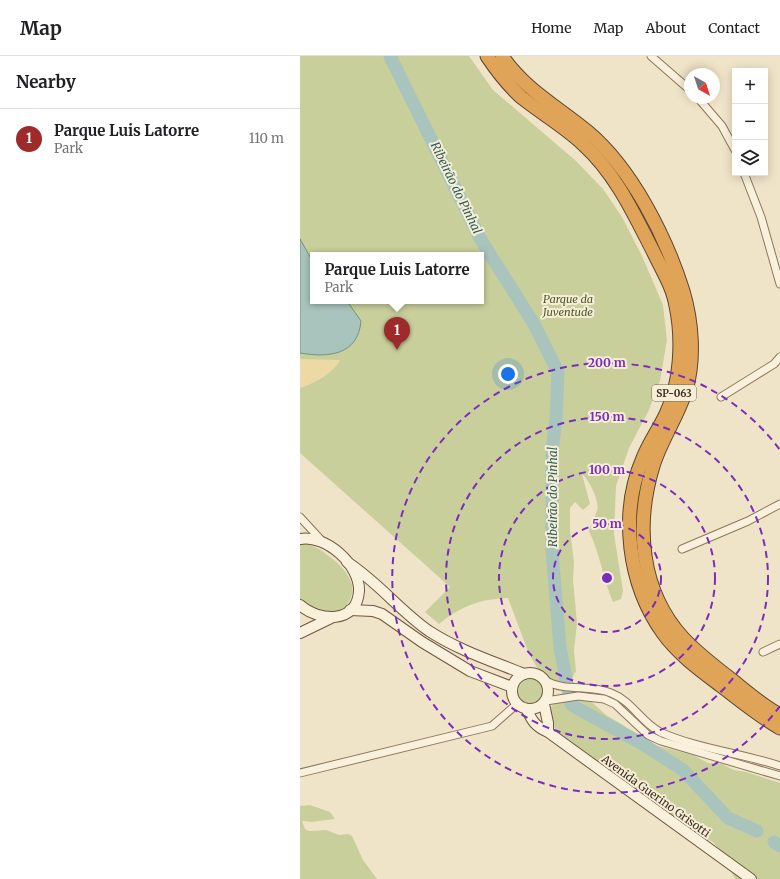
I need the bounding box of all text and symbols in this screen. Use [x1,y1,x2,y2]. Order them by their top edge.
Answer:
text: Map [20,16,62,40]
text: Home [531,19,572,37]
text: Map [594,19,623,37]
text: About [645,19,686,37]
text: Contact [708,19,760,37]
north arrow [684,68,720,104]
map controls [732,68,768,176]
button: + [732,68,768,104]
text: Nearby [16,71,76,93]
button: − [732,104,768,140]
text: Parque Luis Latorre [54,121,199,140]
text: 1 [26,130,32,147]
text: 110 m [249,130,284,147]
water label: Ribeirão do Pinhal [428,139,485,237]
text: Park [54,140,83,157]
button: layers [732,140,768,176]
popup [310,252,484,304]
text: Parque Luis Latorre [324,260,470,279]
text: Park [324,279,353,296]
park label: Parque da Juventude [542,292,593,319]
pin: 1 [384,317,410,350]
text: 200 m [588,355,626,370]
your location [498,364,518,384]
road number: SP-063 [652,385,696,401]
text: 150 m [590,409,625,424]
water label: Ribeirão do Pinhal [545,446,560,547]
text: 100 m [589,462,625,477]
text: 50 m [592,516,622,531]
centre of rings [600,571,614,585]
street label: Avenida Guerino Grisotti [598,751,713,840]

